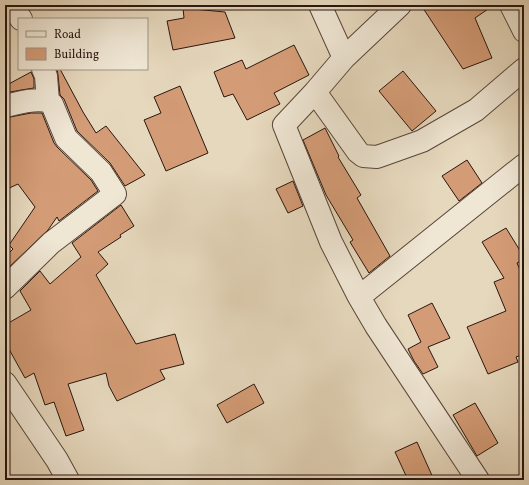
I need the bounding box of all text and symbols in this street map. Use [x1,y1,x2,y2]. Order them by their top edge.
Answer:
legend [18,18,148,70]
text: Road [54,27,81,43]
text: Building [54,47,99,63]

